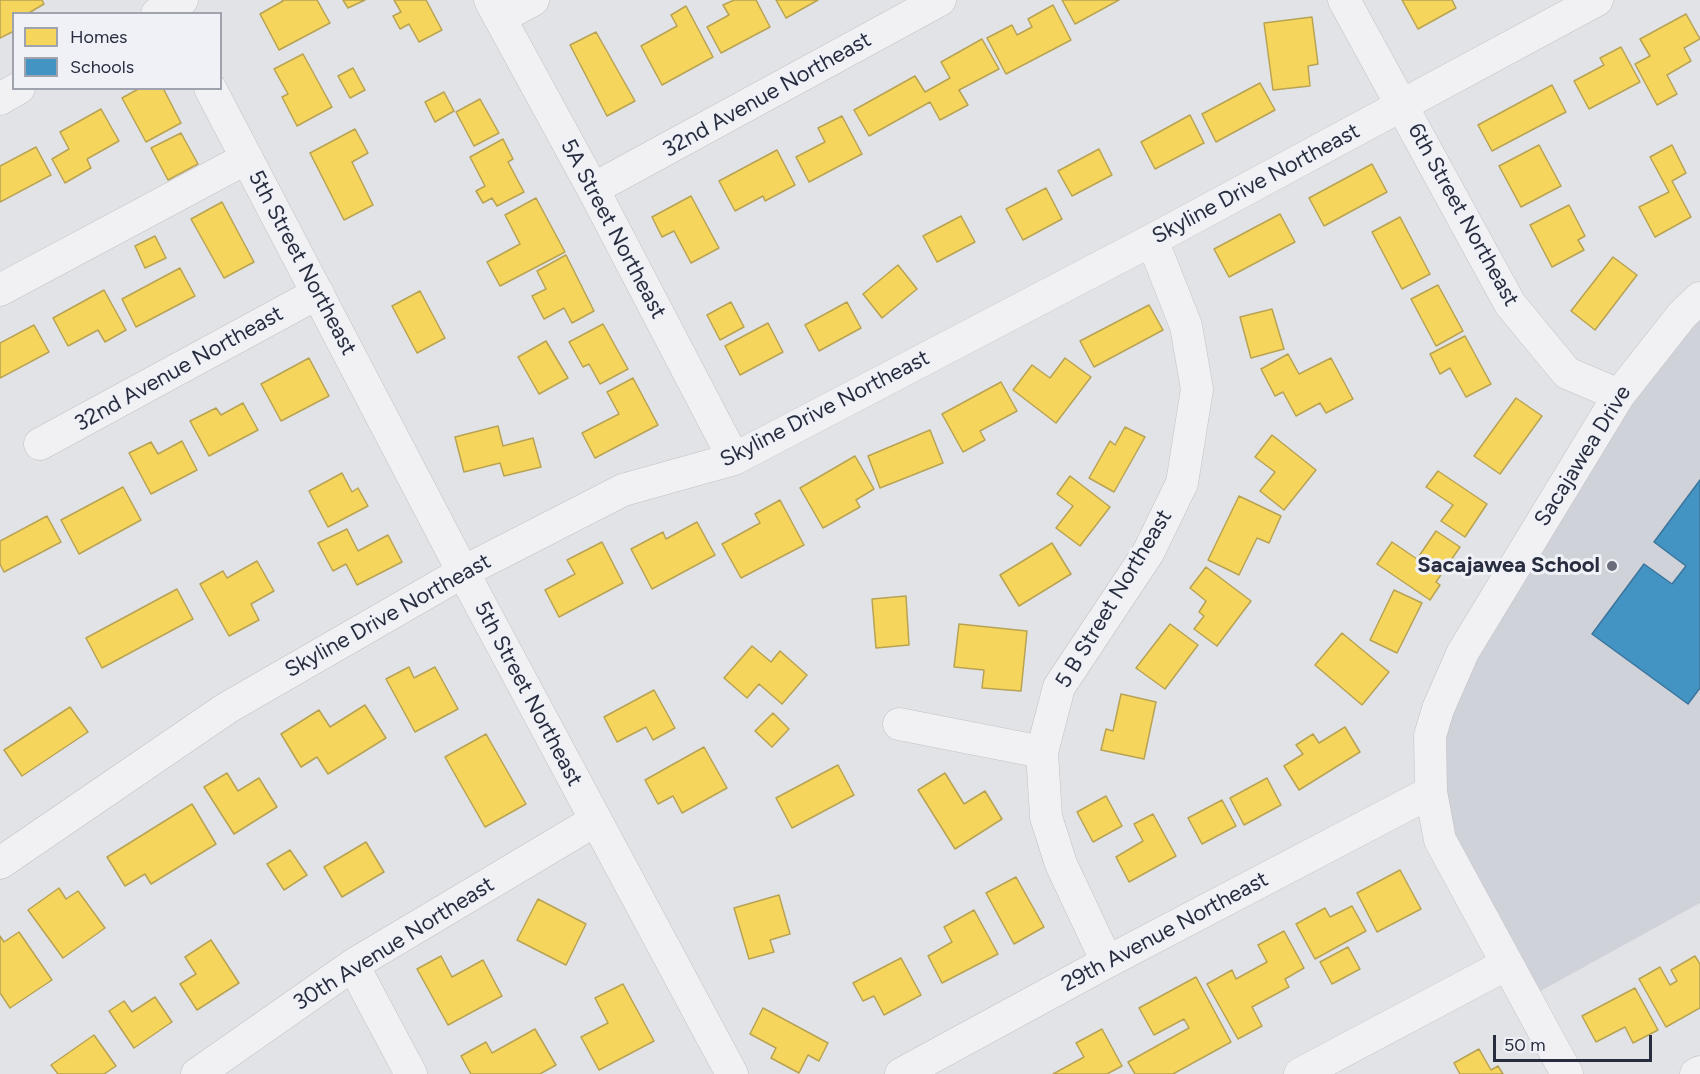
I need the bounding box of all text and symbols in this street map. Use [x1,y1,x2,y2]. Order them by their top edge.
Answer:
legend [12,12,222,90]
text: Homes [70,26,128,48]
street label: 32nd Avenue Northeast [658,27,876,163]
text: Schools [70,56,134,78]
street label: Skyline Drive Northeast [1148,118,1364,250]
street label: 6th Street Northeast [1402,119,1524,311]
street label: 5A Street Northeast [554,135,672,323]
street label: 5th Street Northeast [242,166,362,360]
street label: 32nd Avenue Northeast [70,301,288,437]
street label: Skyline Drive Northeast [716,345,934,473]
street label: Sacajawea Drive [1529,381,1637,531]
street label: 5 B Street Northeast [1050,505,1178,693]
street label: Skyline Drive Northeast [280,548,496,684]
place label: Sacajawea School [1417,553,1600,579]
marker: Sacajawea School [1605,559,1619,573]
street label: 5th Street Northeast [468,597,588,791]
street label: 29th Avenue Northeast [1057,866,1273,998]
street label: 30th Avenue Northeast [289,871,499,1017]
scale bar [1496,1023,1655,1061]
text: 50 m [1504,1034,1546,1056]

